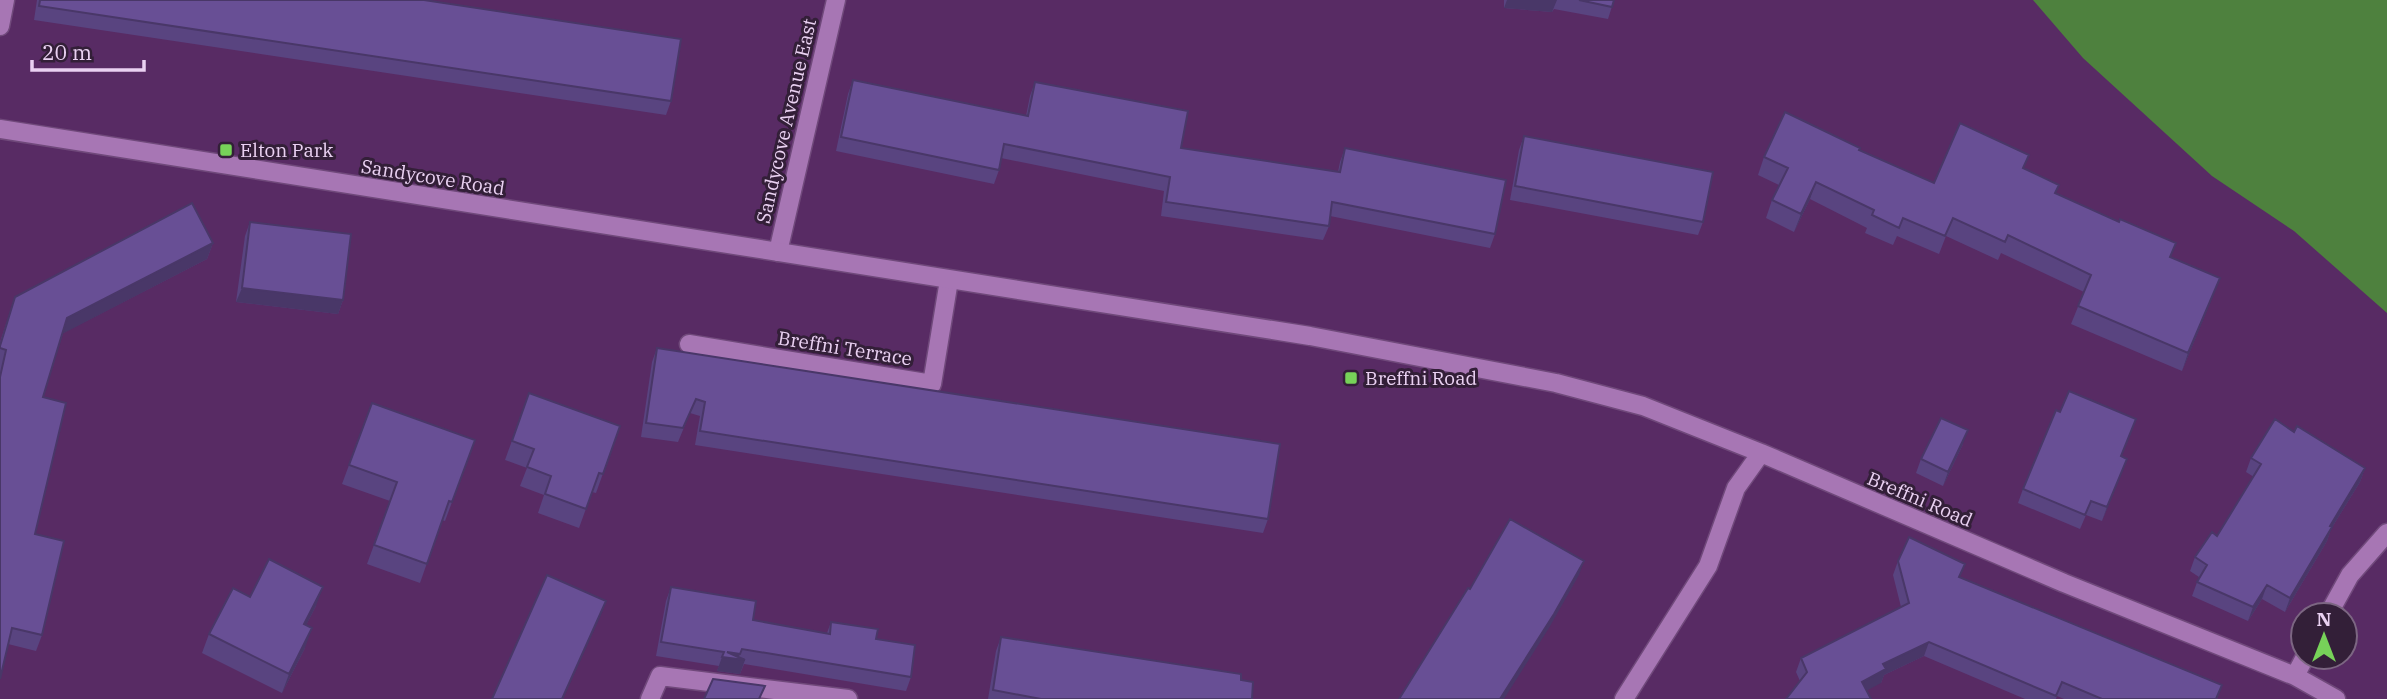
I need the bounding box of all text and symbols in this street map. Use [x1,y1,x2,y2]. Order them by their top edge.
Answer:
street label: Sandycove Avenue East [751,16,821,226]
scale bar [32,28,144,72]
text: 20 m [42,38,92,66]
place label: Elton Park [240,138,333,162]
marker: Elton Park [218,142,234,158]
street label: Sandycove Road [359,154,507,200]
street label: Breffni Terrace [776,326,914,370]
place label: Breffni Road [1365,366,1477,390]
marker: Breffni Road [1343,370,1359,386]
street label: Breffni Road [1864,466,1976,532]
north arrow [2289,601,2359,671]
text: N [2316,607,2332,631]

